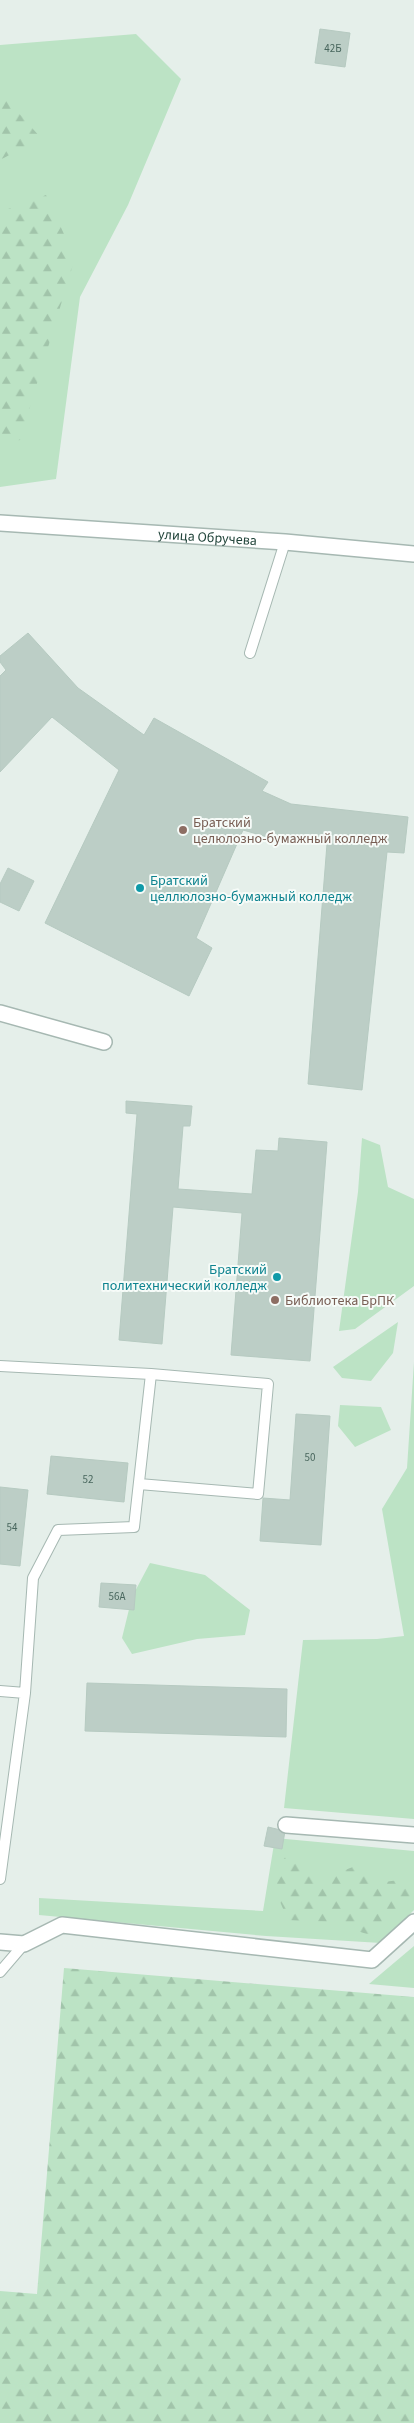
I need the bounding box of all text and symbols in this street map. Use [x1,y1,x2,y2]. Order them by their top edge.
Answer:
house number: 42Б [324,41,342,56]
street label: улица Обручева [157,525,258,551]
place label: Братский целюлозно-бумажный колледж [193,813,388,849]
marker: Братский целюлозно-бумажный колледж [177,824,189,836]
place label: Братский целлюлозно-бумажный колледж [150,871,352,907]
marker: Братский целлюлозно-бумажный колледж [134,882,146,894]
place label: Братский политехнический колледж [102,1260,267,1296]
marker: Братский политехнический колледж [271,1271,283,1283]
place label: Библиотека БрПК [285,1291,395,1311]
marker: Библиотека БрПК [269,1294,281,1306]
house number: 50 [305,1450,315,1465]
house number: 52 [83,1472,93,1487]
house number: 54 [7,1520,18,1535]
house number: 56А [109,1589,125,1604]

